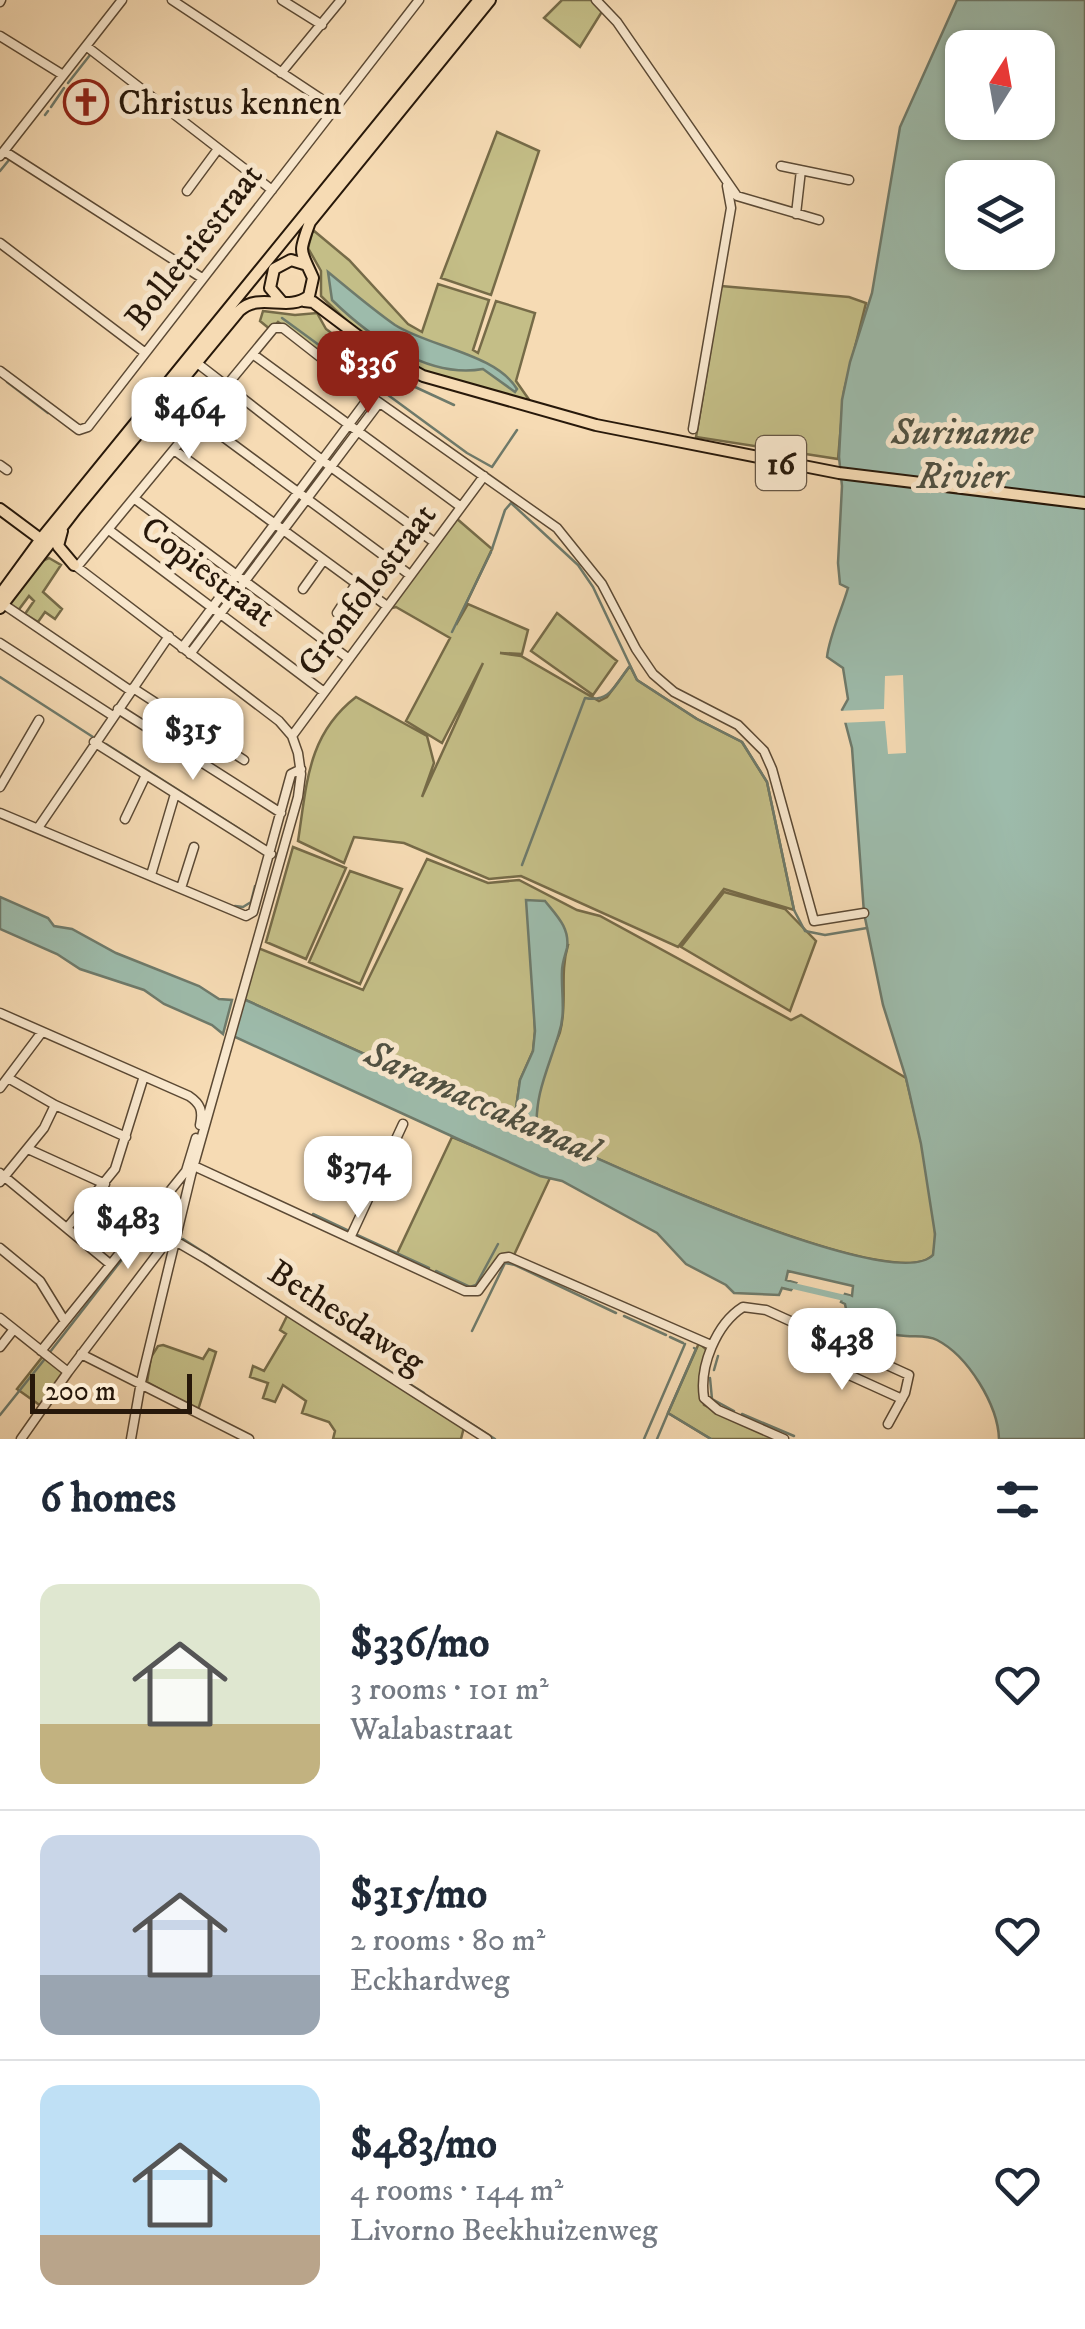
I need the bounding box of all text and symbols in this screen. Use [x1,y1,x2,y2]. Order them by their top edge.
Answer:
north arrow [945,30,1055,140]
map controls [945,30,1055,270]
church icon: Christus kennen [63,79,109,125]
place label: Christus kennen [118,82,341,126]
street label: Bolletriestraat [116,155,273,339]
button: layers [945,160,1055,270]
pin: $336 [309,331,427,416]
text: $336 [339,343,397,383]
pin: $464 [130,377,248,462]
text: $464 [154,389,224,429]
water label: Suriname Rivier [890,409,1034,501]
road number: 16 [756,436,806,490]
street label: Gronfolostraat [288,495,447,685]
street label: Copiestraat [131,507,284,638]
pin: $315 [134,698,252,783]
text: $315 [165,710,221,750]
water label: Saramaccakanaal [356,1030,609,1177]
pin: $374 [299,1136,417,1221]
text: $374 [326,1148,390,1188]
pin: $483 [69,1187,187,1272]
text: $483 [96,1199,160,1239]
street label: Bethesdaweg [259,1251,433,1385]
pin: $438 [783,1308,901,1393]
text: $438 [810,1320,874,1360]
scale bar [30,1369,192,1414]
text: 200 m [45,1374,116,1409]
icon: filters [990,1472,1045,1527]
text: 6 homes [40,1473,176,1525]
text: $336/mo [350,1618,489,1670]
icon: home [120,1624,240,1744]
icon: heart [990,1657,1045,1712]
text: 3 rooms · 101 m² [350,1670,549,1710]
text: Walabastraat [350,1710,513,1750]
text: $315/mo [350,1869,487,1921]
icon: home [120,1875,240,1995]
icon: heart [990,1908,1045,1963]
text: 2 rooms · 80 m² [350,1921,545,1961]
text: Eckhardweg [350,1961,510,2001]
text: $483/mo [350,2119,497,2171]
icon: home [120,2125,240,2245]
icon: heart [990,2158,1045,2213]
text: 4 rooms · 144 m² [350,2171,563,2211]
text: Livorno Beekhuizenweg [350,2211,658,2251]

